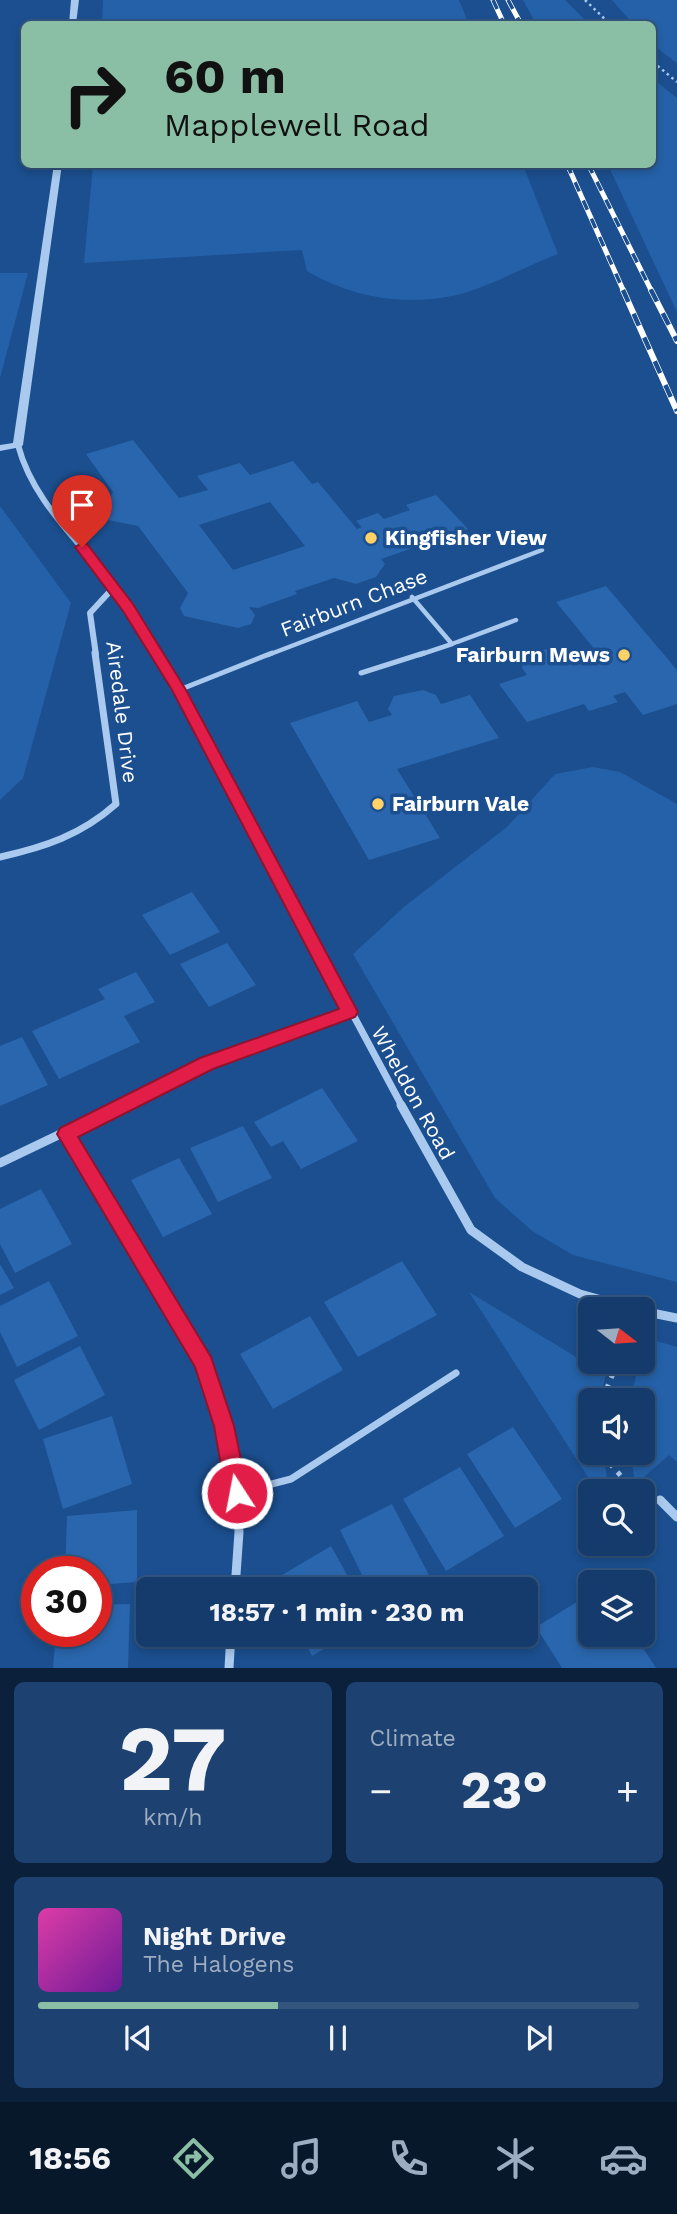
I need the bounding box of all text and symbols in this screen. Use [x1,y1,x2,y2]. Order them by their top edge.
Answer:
text: 60 m [164,47,286,105]
icon: right [49,49,140,140]
text: Mapplewell Road [164,106,429,144]
pin [52,475,112,547]
icon: arrive [63,486,101,524]
place label: Kingfisher View [385,525,547,550]
marker: Kingfisher View [363,530,379,546]
street label: Fairburn Chase [277,563,431,642]
street label: Airedale Drive [101,640,144,784]
place label: Fairburn Mews [456,642,610,667]
marker: Fairburn Mews [616,647,632,663]
place label: Fairburn Vale [392,791,529,816]
marker: Fairburn Vale [370,796,386,812]
street label: Wheldon Road [366,1022,460,1164]
north arrow [578,1297,654,1374]
map controls [578,1297,655,1647]
button: sound [578,1388,655,1465]
position arrow [200,1456,274,1530]
button: search [578,1479,655,1556]
speed limit sign: 30 [21,1556,112,1647]
button: layers [578,1570,655,1647]
text: 18:57 · 1 min · 230 m [209,1597,465,1627]
text: 27 [119,1705,227,1812]
text: Climate [370,1725,456,1752]
text: 23° [460,1760,548,1821]
text: − [370,1769,392,1813]
text: + [616,1769,639,1813]
text: km/h [143,1804,202,1831]
text: Night Drive [143,1921,286,1951]
text: The Halogens [143,1951,294,1978]
icon: previous [119,2019,157,2057]
icon: pause [319,2019,357,2057]
icon: next [520,2019,558,2057]
icon: directions [169,2134,218,2183]
icon: music [277,2134,326,2183]
icon: phone [384,2134,433,2183]
icon: climate [491,2134,540,2183]
icon: car [599,2134,648,2183]
text: 18:56 [29,2139,111,2177]

